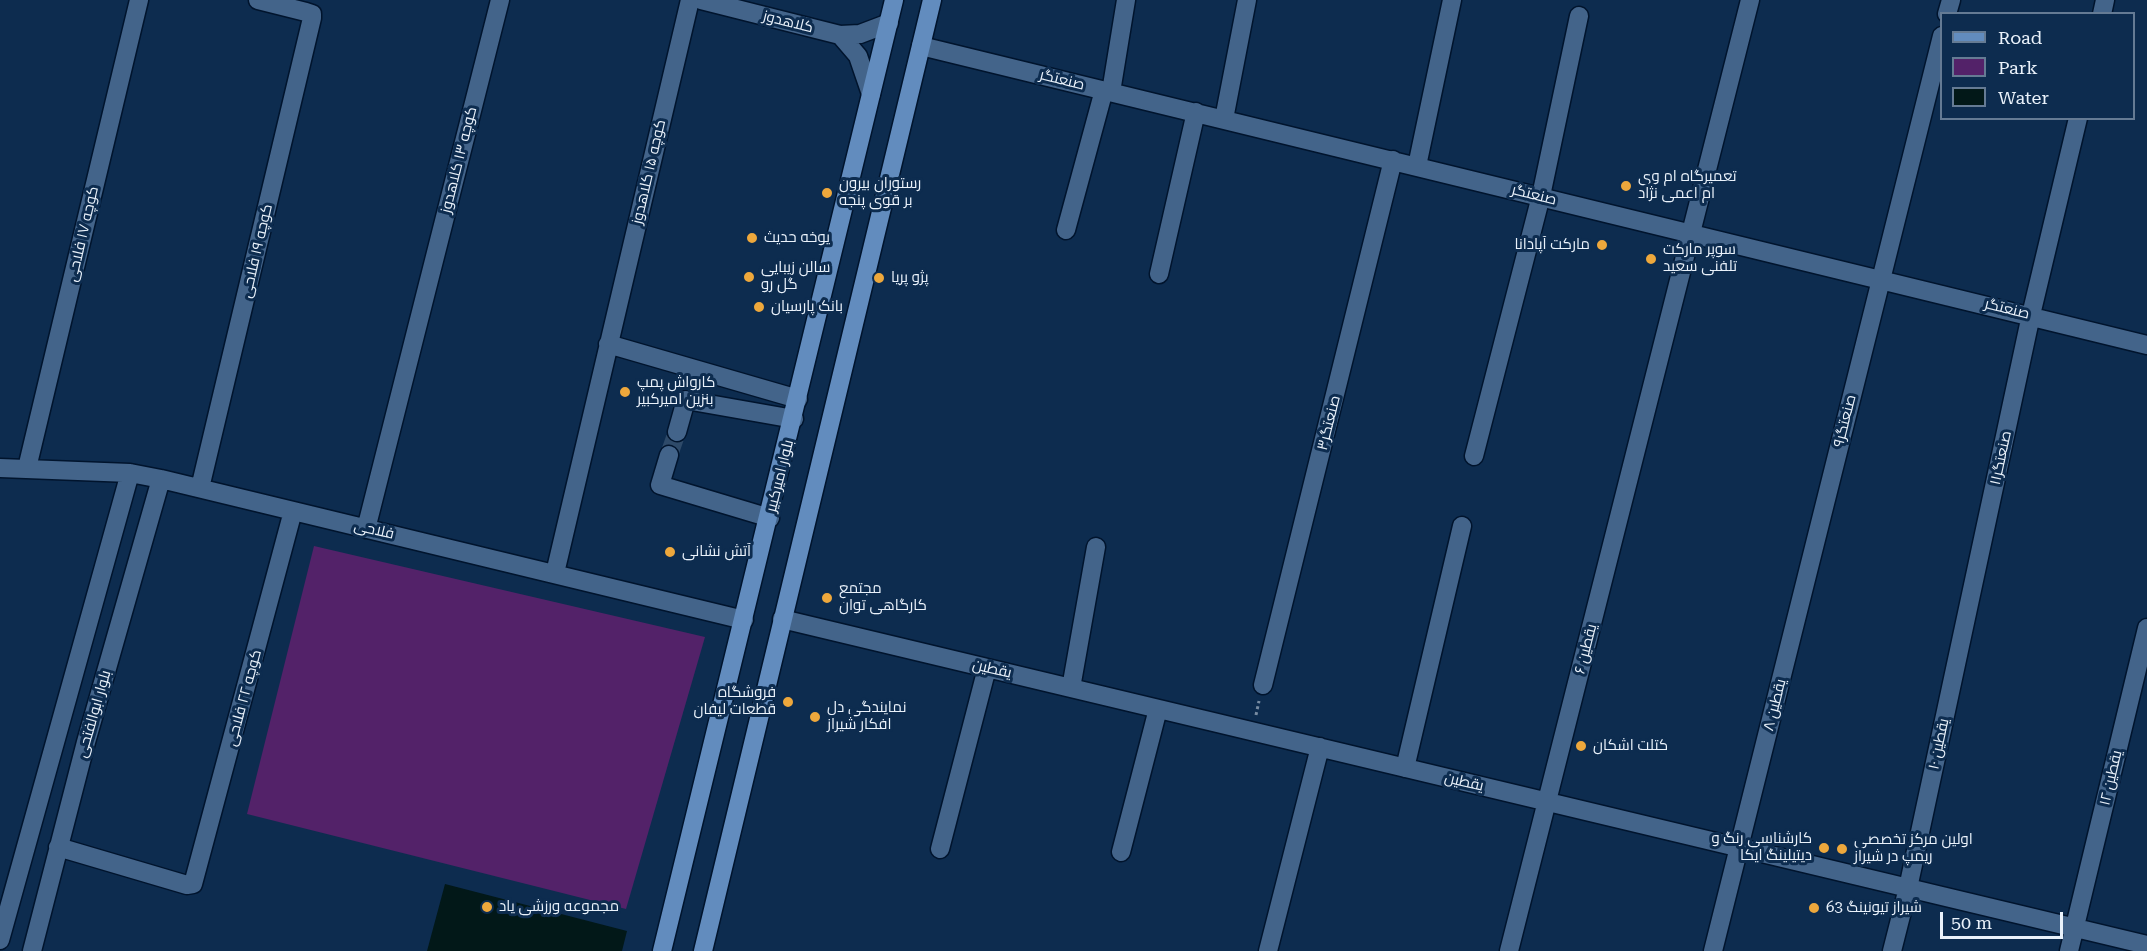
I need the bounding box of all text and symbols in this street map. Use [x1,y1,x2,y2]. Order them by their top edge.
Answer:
street label: کلاهدوز [761,7,815,37]
legend [1940,12,2135,120]
text: Road [1998,27,2042,48]
text: Park [1998,57,2038,78]
street label: صنعتگر [1038,66,1086,94]
text: Water [1998,87,2049,108]
street label: کوچه ۱۳ کلاهدوز [437,105,481,215]
street label: کوچه ۱۵ کلاهدوز [628,118,670,226]
place label: تعمیرگاه ام وی ام اعمی نژاد [1638,168,1737,203]
place label: رستوران بیرون بر قوی پنجه [839,175,921,210]
marker: تعمیرگاه ام وی ام اعمی نژاد [1619,179,1633,193]
street label: صنعتگر [1510,181,1558,209]
street label: کوچه ۱۷ فلاحی [63,185,103,283]
marker: رستوران بیرون بر قوی پنجه [820,186,834,200]
street label: کوچه ۱۹ فلاحی [237,202,277,300]
place label: یوخه حدیث [764,229,830,247]
marker: یوخه حدیث [745,231,759,245]
place label: مارکت آپادانا [1514,236,1590,254]
marker: مارکت آپادانا [1595,238,1609,252]
place label: سوپر مارکت تلفنی سعید [1663,241,1737,276]
marker: سوپر مارکت تلفنی سعید [1644,252,1658,266]
place label: سالن زیبایی گل رو [761,259,830,294]
place label: پژو پریا [891,269,928,287]
marker: سالن زیبایی گل رو [742,270,756,284]
marker: پژو پریا [872,271,886,285]
street label: صنعتگر [1983,295,2031,323]
place label: بانک پارسیان [771,298,843,316]
marker: بانک پارسیان [752,300,766,314]
place label: کارواش پمپ بنزین امیرکبیر [637,374,715,409]
marker: کارواش پمپ بنزین امیرکبیر [618,385,632,399]
street label: صنعتگر۹ [1830,393,1860,449]
street label: صنعتگر۳ [1314,394,1344,452]
street label: صنعتگر۱۱ [1986,429,2016,487]
street label: بلوار امیرکبیر [762,438,798,514]
street label: فلاحی [352,517,396,543]
place label: آتش نشانی [682,543,751,561]
marker: آتش نشانی [663,545,677,559]
place label: مجتمع کارگاهی توان [839,580,927,615]
marker: مجتمع کارگاهی توان [820,591,834,605]
street label: یقطین ۶ [1571,622,1601,676]
street label: کوچه ۲۲ فلاحی [222,648,266,748]
street label: یقطین [971,656,1013,682]
street label: بلوار ابوالفتحی [73,668,115,760]
street label: یقطین ۸ [1760,677,1790,733]
place label: فروشگاه قطعات لیفان [694,684,776,719]
marker: فروشگاه قطعات لیفان [781,695,795,709]
place label: نمایندگی دل افکار شیراز [827,699,906,734]
marker: نمایندگی دل افکار شیراز [808,710,822,724]
street label: یقطین ۱۰ [1925,717,1953,771]
place label: کتلت اشکان [1593,737,1668,755]
marker: کتلت اشکان [1574,739,1588,753]
street label: یقطین ۱۲ [2096,749,2126,807]
street label: یقطین [1443,769,1485,795]
place label: کارشناسی رنگ و دیتیلینگ ایکا [1711,830,1812,865]
place label: اولین مرکز تخصصی ریمپ در شیراز [1854,831,1973,866]
marker: کارشناسی رنگ و دیتیلینگ ایکا [1817,841,1831,855]
marker: اولین مرکز تخصصی ریمپ در شیراز [1835,842,1849,856]
place label: مجموعه ورزشی یاد [499,898,619,916]
place label: شیراز تیونینگ 63 [1826,899,1922,917]
marker: مجموعه ورزشی یاد [480,900,494,914]
scale bar [1943,900,2066,938]
marker: شیراز تیونینگ 63 [1807,901,1821,915]
text: 50 m [1951,912,1992,933]

